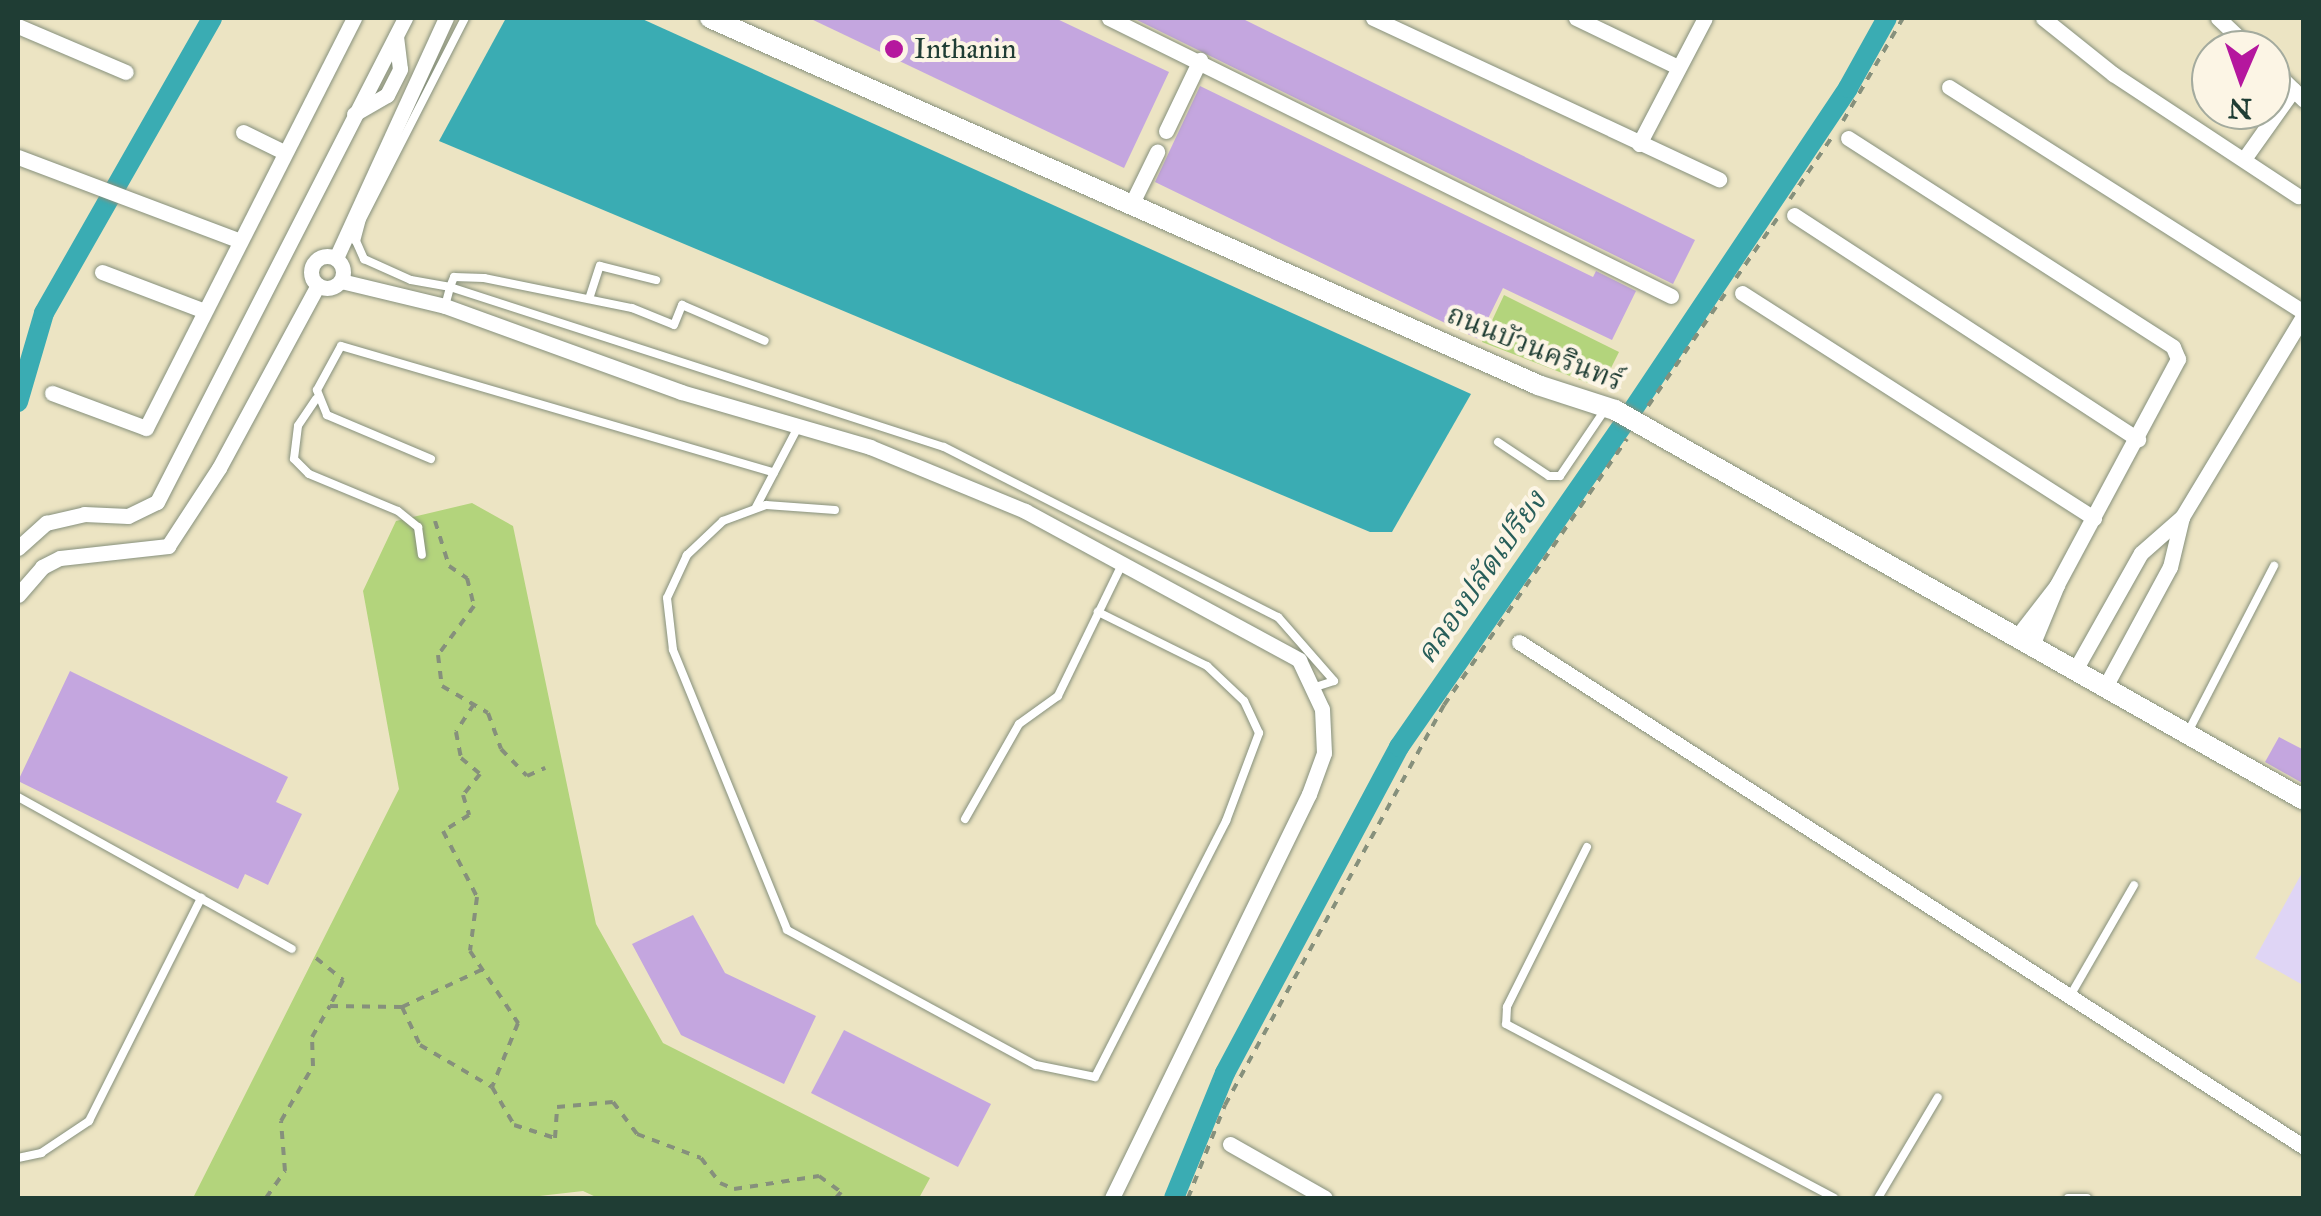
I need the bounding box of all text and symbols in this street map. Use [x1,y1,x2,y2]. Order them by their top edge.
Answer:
north arrow [2191,30,2291,130]
place label: Inthanin [914,32,1016,66]
marker: Inthanin [883,38,905,60]
text: N [2228,91,2252,126]
street label: ถนนบัวนครินทร์ [1442,297,1628,399]
water label: คลองปลัดเปรียง [1408,484,1554,670]

